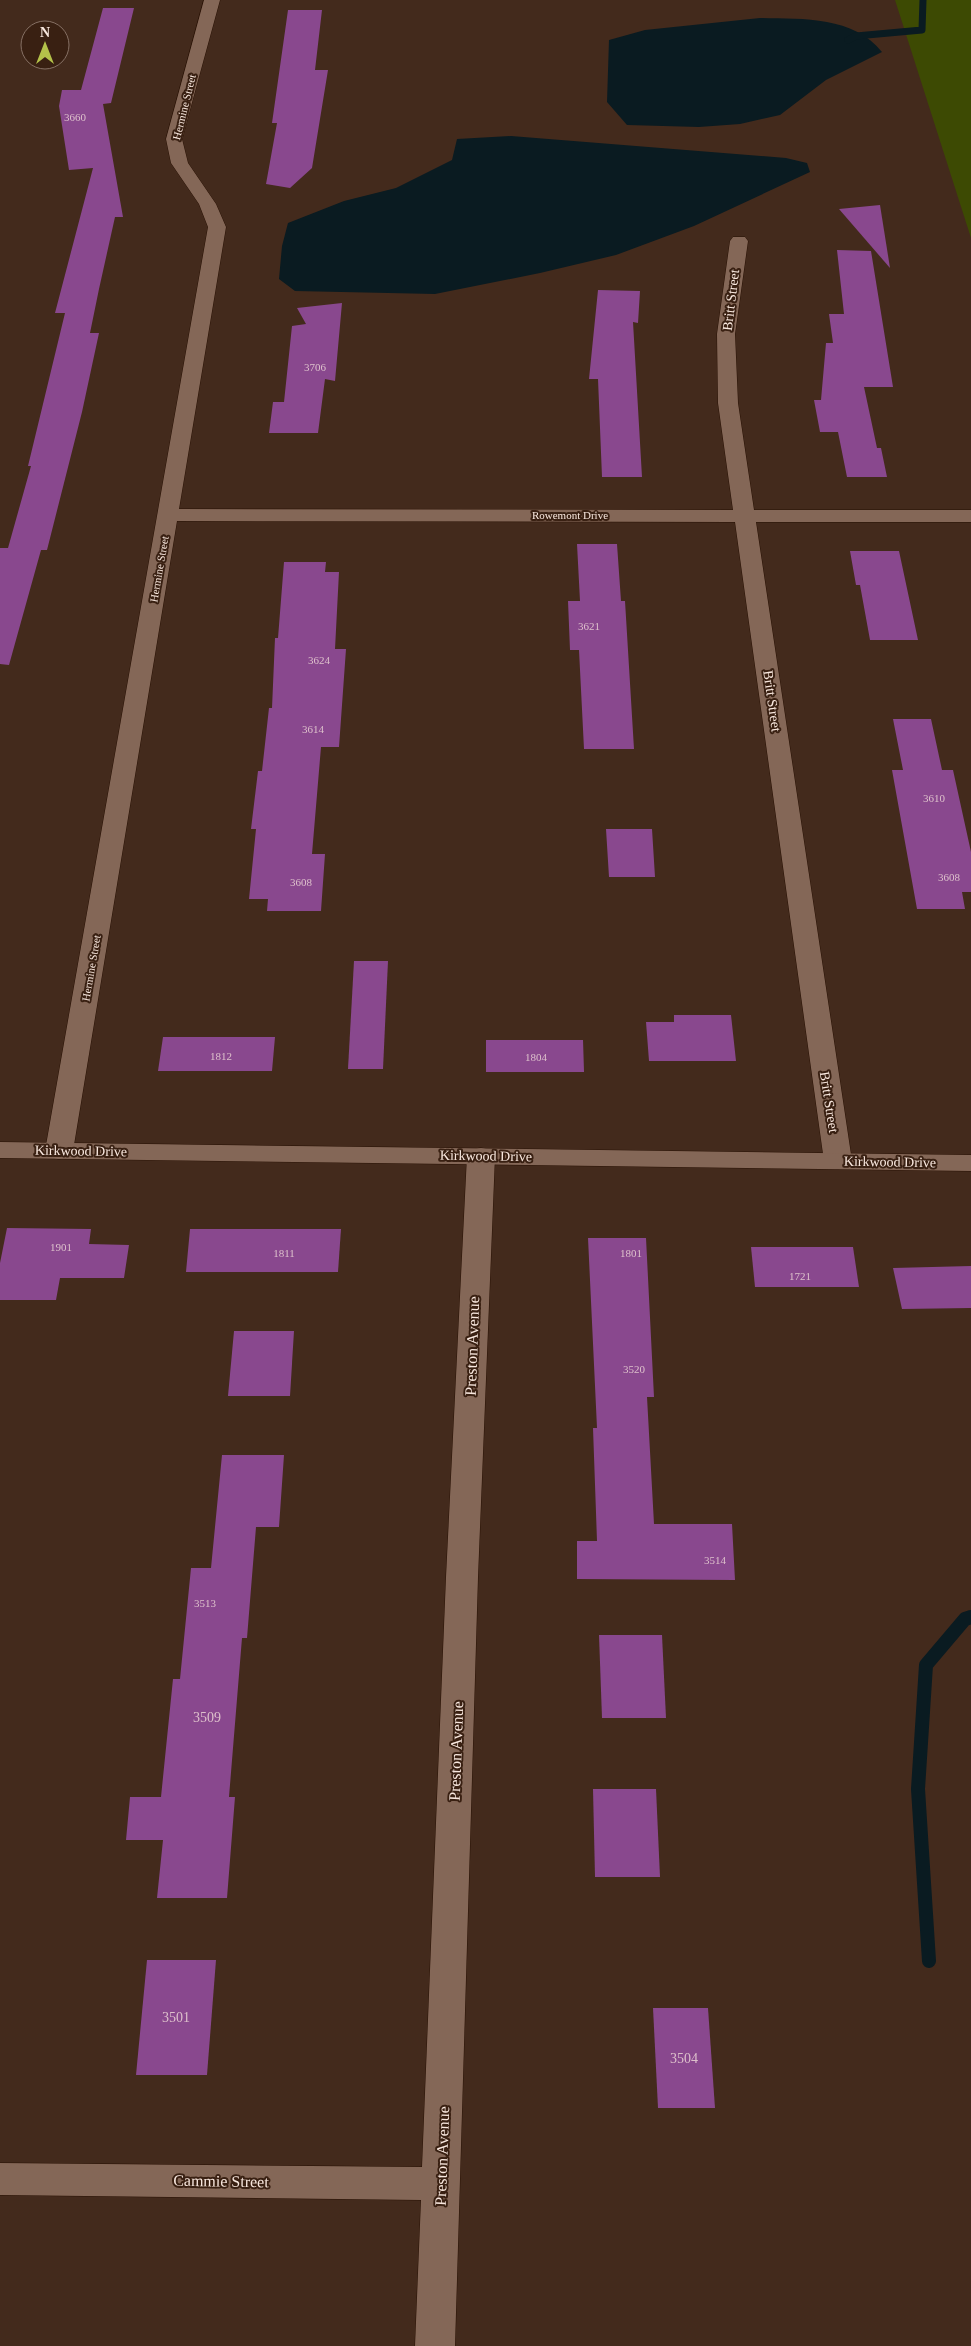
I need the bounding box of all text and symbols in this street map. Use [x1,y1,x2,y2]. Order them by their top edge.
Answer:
north arrow [20,20,70,70]
text: N [40,25,50,40]
street label: Hermine Street [170,73,198,141]
house number: 3660 [64,111,87,123]
street label: Britt Street [720,268,742,332]
house number: 3706 [304,361,327,373]
street label: Rowemont Drive [532,509,608,521]
street label: Hermine Street [147,535,171,603]
house number: 3621 [578,620,600,632]
house number: 3624 [308,654,331,666]
street label: Britt Street [760,669,784,733]
house number: 3614 [302,723,325,735]
house number: 3610 [923,792,946,804]
house number: 3608 [938,871,961,883]
house number: 3608 [290,876,313,888]
street label: Hermine Street [79,934,103,1002]
house number: 1812 [210,1050,232,1062]
house number: 1804 [525,1051,548,1063]
street label: Britt Street [817,1070,841,1134]
street label: Kirkwood Drive [35,1143,127,1159]
street label: Kirkwood Drive [440,1148,532,1164]
street label: Kirkwood Drive [844,1154,936,1170]
house number: 1901 [50,1241,72,1253]
house number: 1811 [273,1247,295,1259]
house number: 1801 [620,1247,642,1259]
house number: 1721 [789,1270,811,1282]
street label: Preston Avenue [462,1296,482,1396]
house number: 3520 [623,1363,646,1375]
house number: 3514 [704,1554,727,1566]
house number: 3513 [194,1597,217,1609]
street label: Preston Avenue [446,1701,466,1801]
house number: 3509 [193,1710,221,1725]
house number: 3501 [162,2010,190,2025]
house number: 3504 [670,2051,698,2066]
street label: Preston Avenue [432,2106,452,2206]
street label: Cammie Street [173,2172,269,2190]

